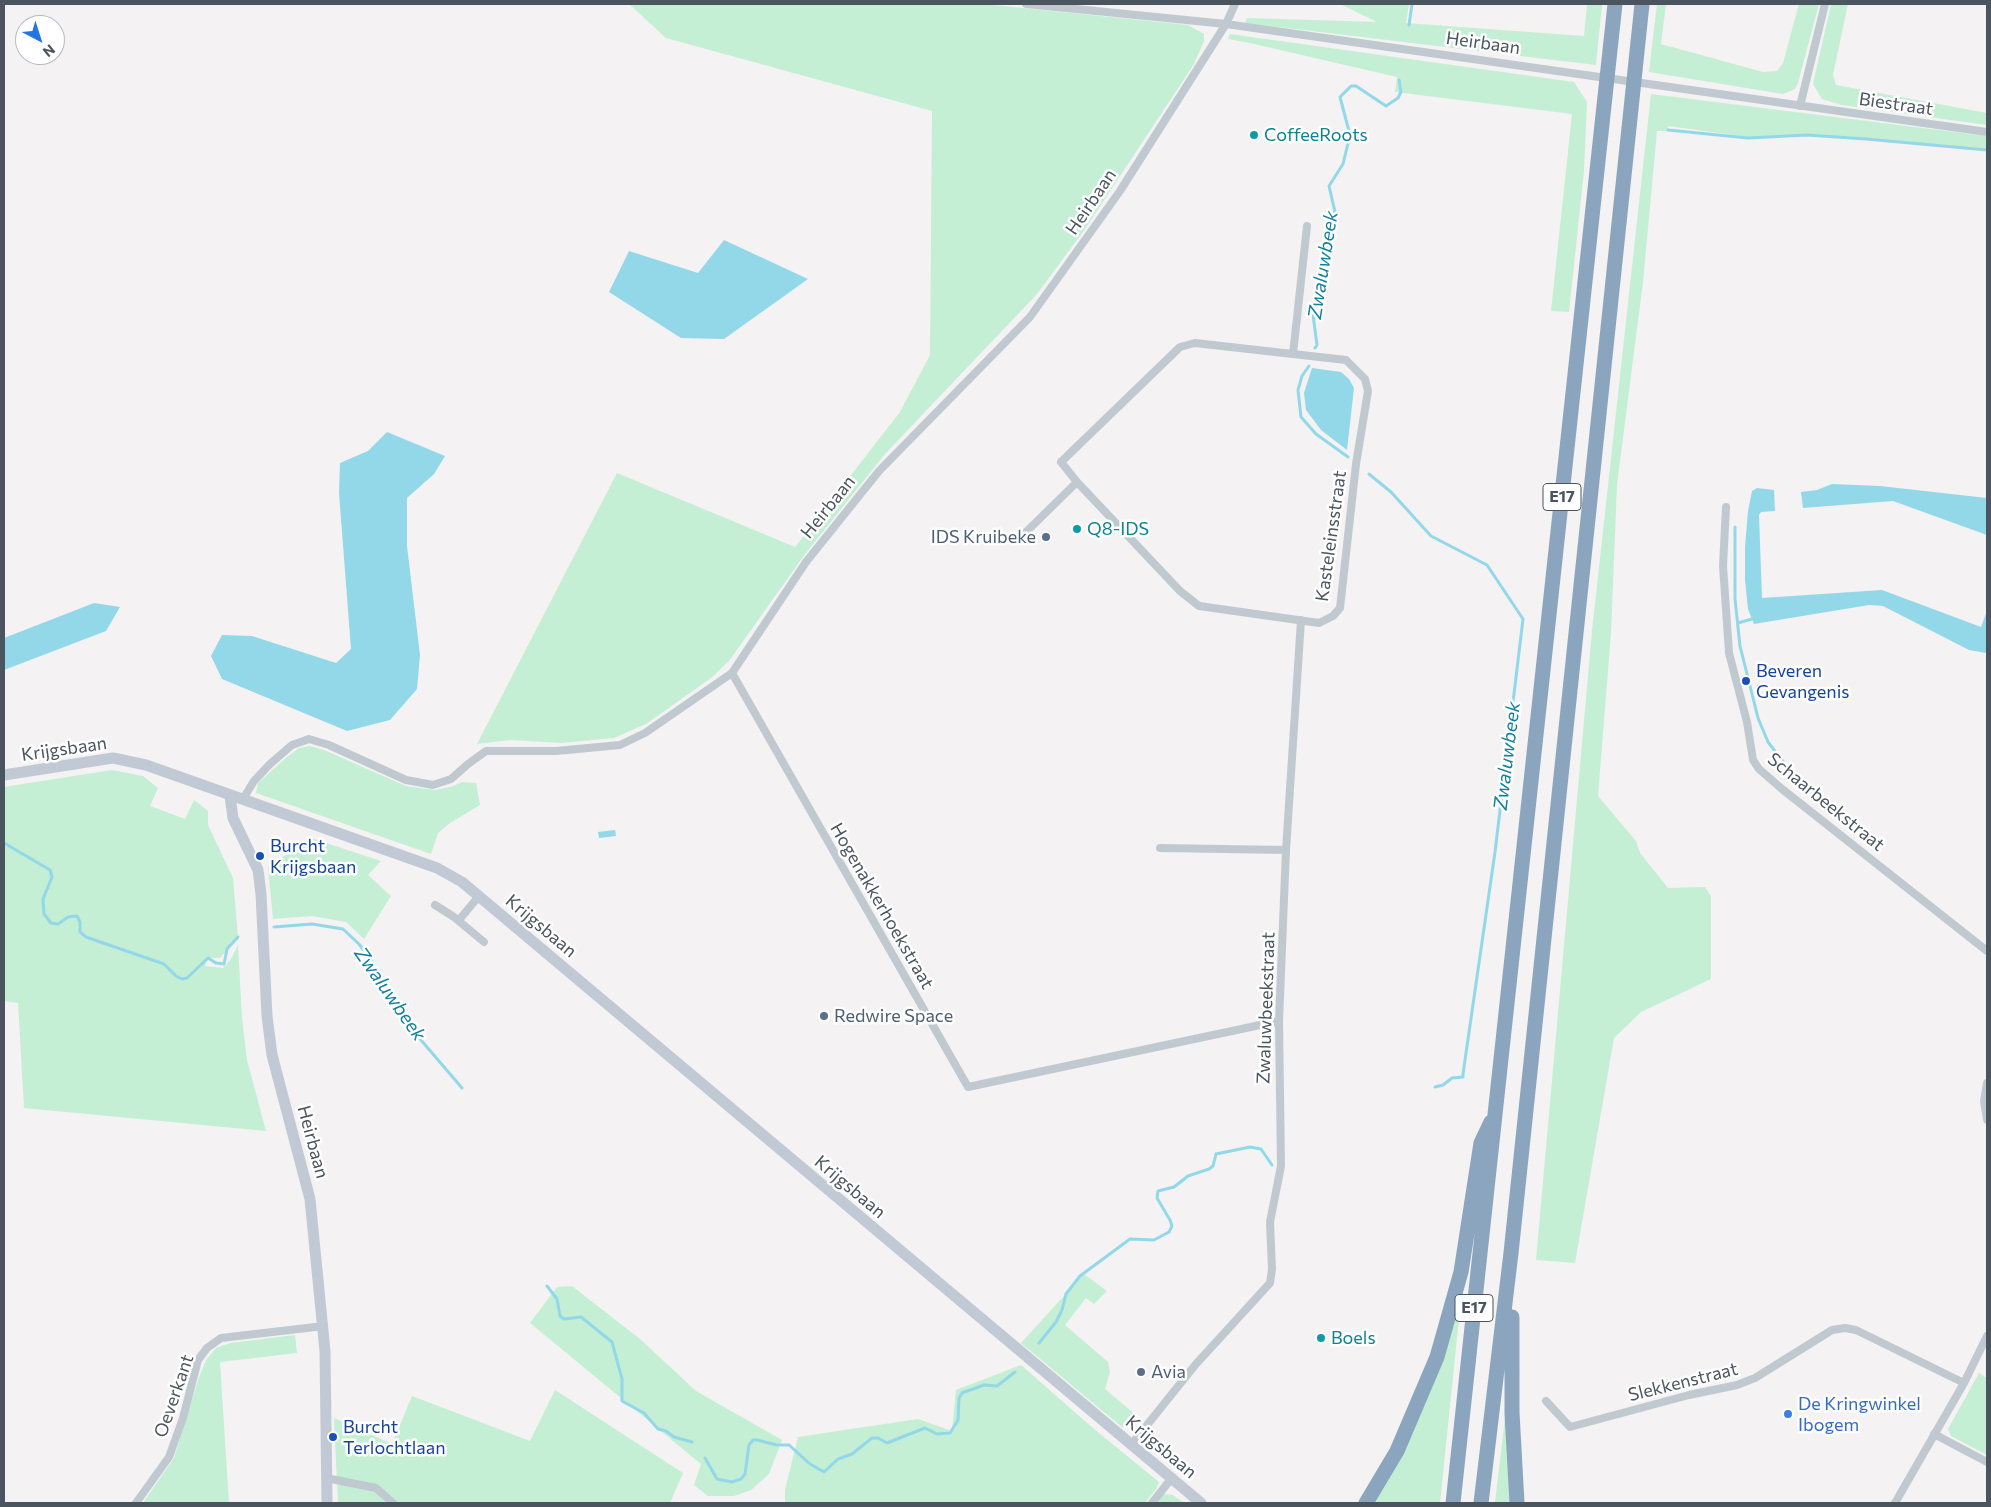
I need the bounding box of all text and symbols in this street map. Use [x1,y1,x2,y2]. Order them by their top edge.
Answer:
north arrow [15,15,65,65]
street label: Heirbaan [1445,27,1521,59]
text: N [40,41,59,61]
street label: Biestraat [1858,88,1934,120]
place label: CoffeeRoots [1264,124,1368,146]
marker: CoffeeRoots [1248,129,1260,141]
street label: Heirbaan [1061,165,1121,239]
water label: Zwaluwbeek [1303,209,1343,321]
street label: Kasteleinsstraat [1311,469,1351,603]
street label: Heirbaan [796,471,860,543]
road number: E17 [1543,484,1581,511]
place label: Q8-IDS [1087,518,1149,540]
marker: Q8-IDS [1071,523,1083,535]
place label: IDS Kruibeke [931,526,1036,548]
marker: IDS Kruibeke [1040,531,1052,543]
place label: Beveren Gevangenis [1756,660,1849,702]
marker: Beveren Gevangenis [1740,675,1752,687]
water label: Zwaluwbeek [1489,700,1525,812]
street label: Krijgsbaan [20,732,108,766]
street label: Schaarbeekstraat [1763,748,1889,856]
street label: Hogenakkerhoekstraat [826,819,938,993]
place label: Burcht Krijgsbaan [270,835,356,878]
marker: Burcht Krijgsbaan [254,850,266,862]
street label: Krijgsbaan [501,890,581,962]
street label: Zwaluwbeekstraat [1253,932,1279,1084]
water label: Zwaluwbeek [349,943,431,1045]
place label: Redwire Space [834,1005,953,1027]
marker: Redwire Space [818,1010,830,1022]
street label: Heirbaan [293,1103,333,1181]
street label: Krijgsbaan [810,1151,890,1223]
road number: E17 [1455,1295,1493,1322]
place label: Boels [1331,1327,1376,1349]
marker: Boels [1315,1332,1327,1344]
street label: Oeverkant [150,1352,198,1440]
street label: Slekkenstraat [1626,1358,1740,1406]
place label: Avia [1151,1361,1186,1383]
marker: Avia [1135,1366,1147,1378]
place label: De Kringwinkel Ibogem [1798,1393,1921,1436]
marker: De Kringwinkel Ibogem [1782,1408,1794,1420]
street label: Krijgsbaan [1121,1411,1201,1483]
place label: Burcht Terlochtlaan [343,1416,445,1458]
marker: Burcht Terlochtlaan [327,1431,339,1443]

